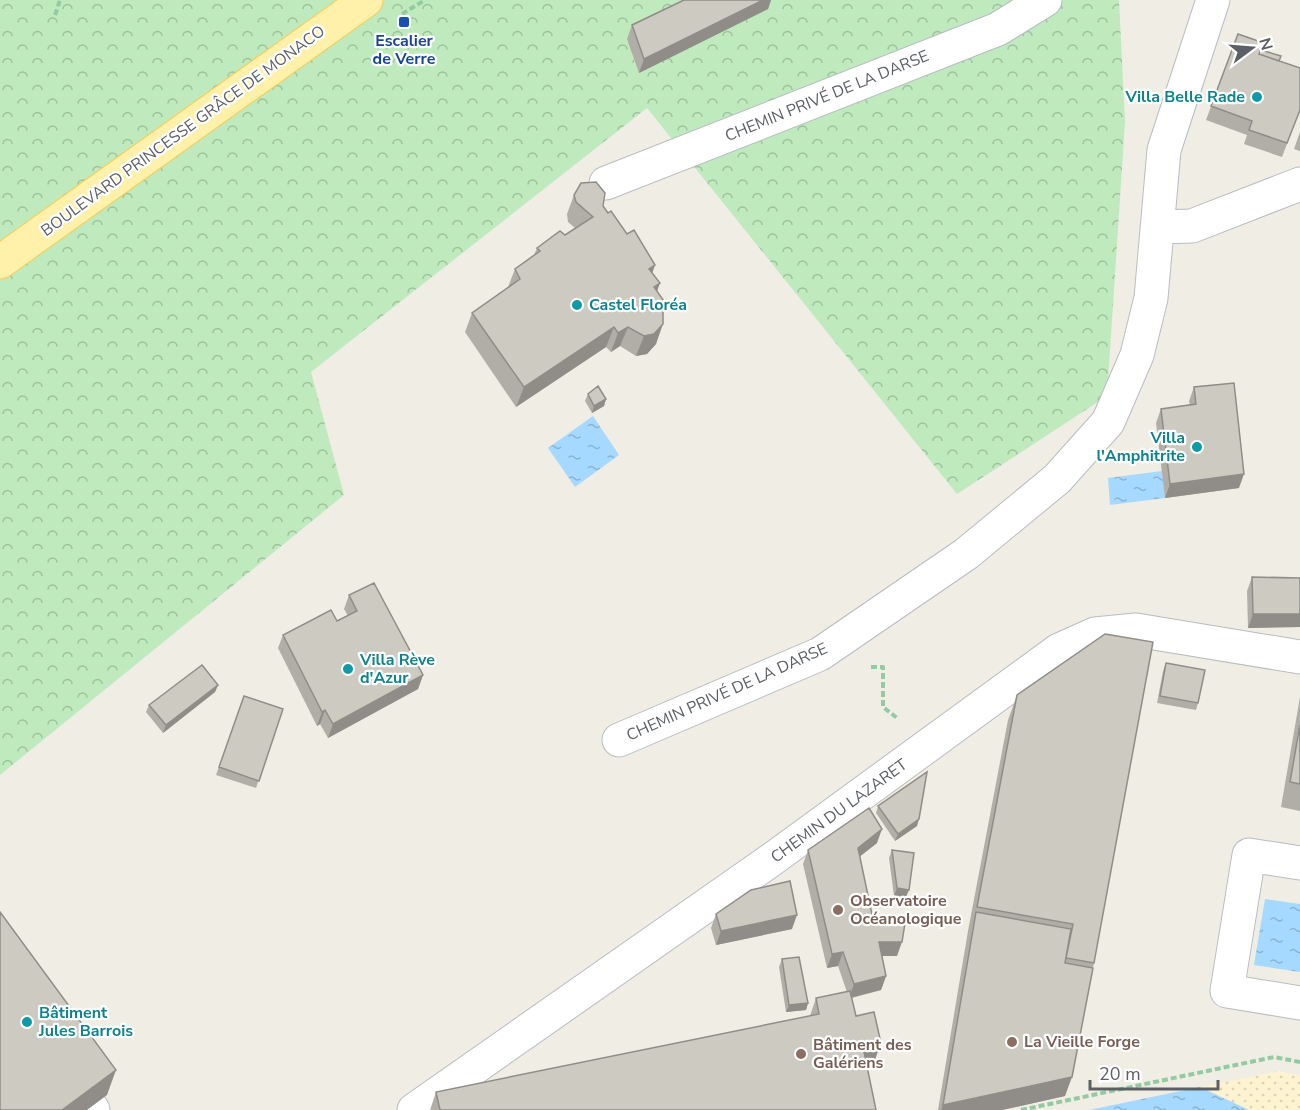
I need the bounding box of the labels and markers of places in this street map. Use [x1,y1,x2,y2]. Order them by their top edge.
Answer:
marker: Escalier de Verre [397,15,411,29]
place label: Escalier de Verre [373,30,436,70]
place label: Villa Belle Rade [1125,86,1245,108]
marker: Villa Belle Rade [1250,90,1264,104]
place label: Castel Floréa [589,294,687,316]
marker: Castel Floréa [570,298,584,312]
place label: Villa l'Amphitrite [1097,427,1185,467]
marker: Villa l'Amphitrite [1190,440,1204,454]
place label: Villa Rève d'Azur [359,649,435,689]
marker: Villa Rève d'Azur [341,662,355,676]
place label: Observatoire Océanologique [850,890,962,930]
marker: Observatoire Océanologique [831,903,845,917]
place label: Bâtiment Jules Barrois [38,1002,133,1042]
marker: Bâtiment Jules Barrois [20,1015,34,1029]
place label: La Vieille Forge [1024,1031,1140,1053]
place label: Bâtiment des Galériens [813,1034,912,1074]
marker: La Vieille Forge [1005,1035,1019,1049]
marker: Bâtiment des Galériens [794,1047,808,1061]

